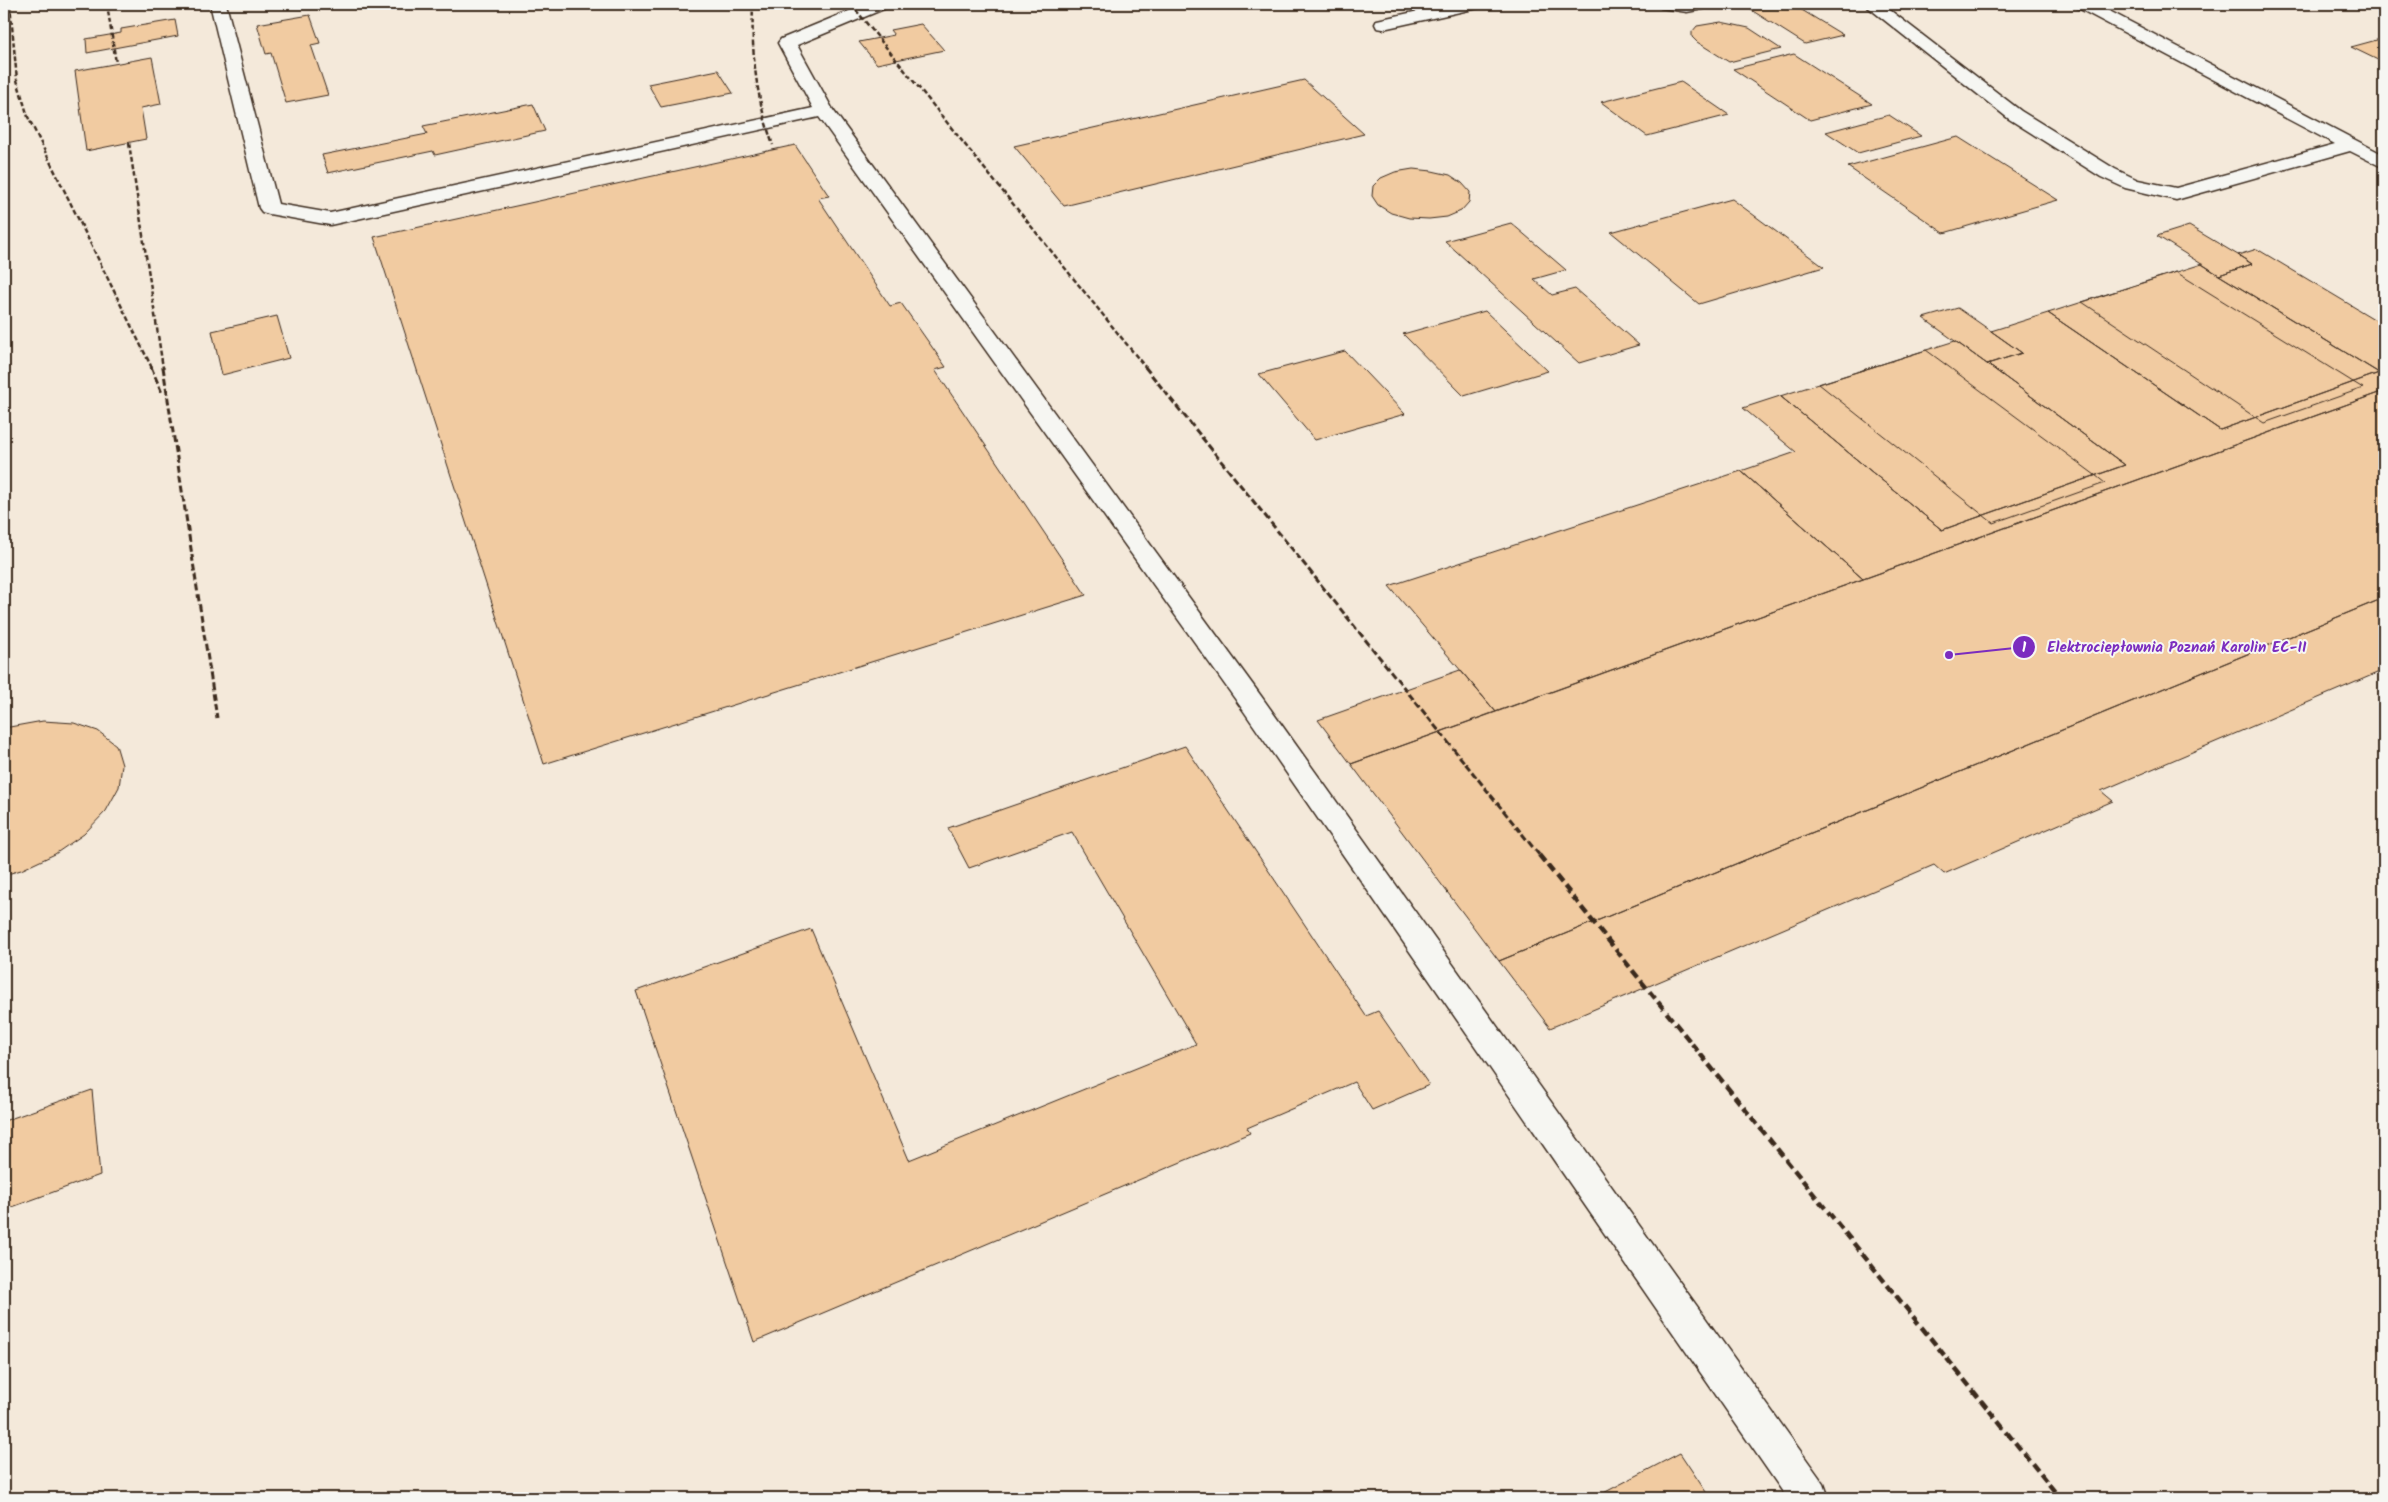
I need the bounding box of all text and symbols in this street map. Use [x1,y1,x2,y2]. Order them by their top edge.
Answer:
callout: Elektrociepłownia Poznań Karolin EC-II [2012,632,2316,662]
text: 1 [2022,636,2027,660]
text: Elektrociepłownia Poznań Karolin EC-II [2047,636,2307,660]

